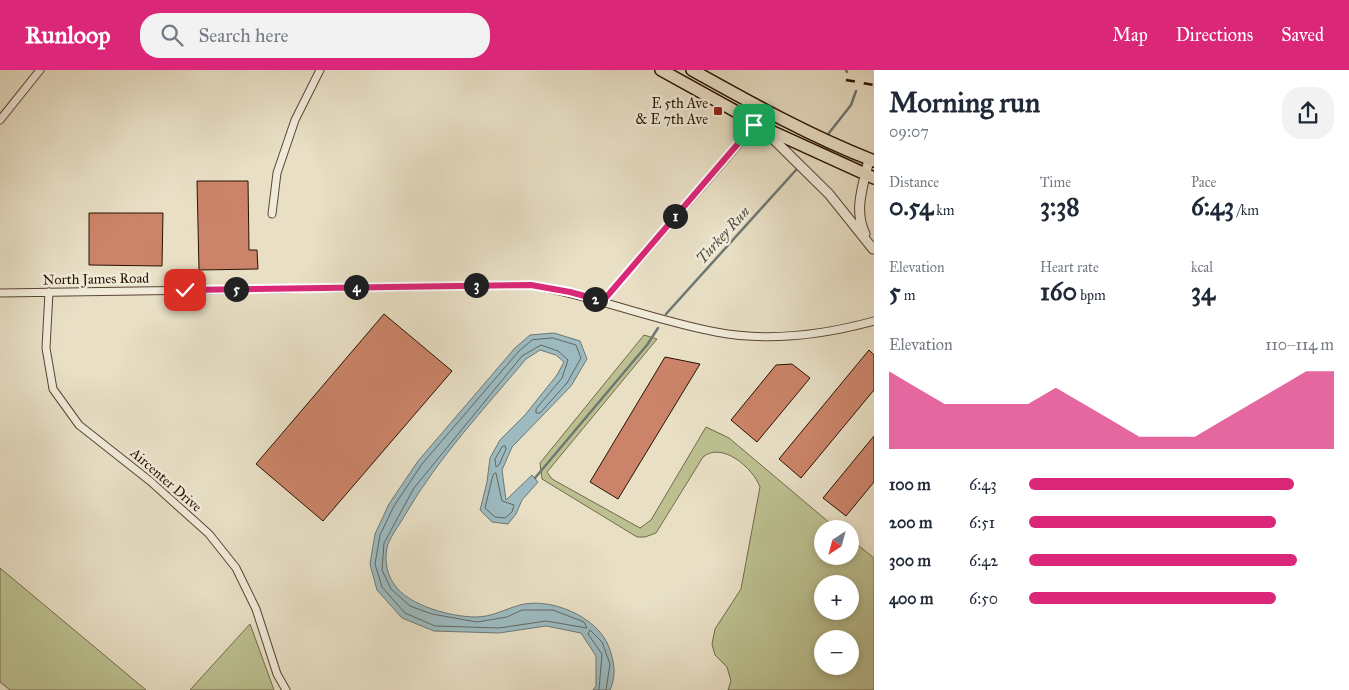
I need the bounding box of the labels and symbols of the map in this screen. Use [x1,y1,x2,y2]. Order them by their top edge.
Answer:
place label: E 5th Ave & E 7th Ave [636,95,708,128]
pin [733,104,775,146]
marker: E 5th Ave & E 7th Ave [712,105,724,117]
water label: Turkey Run [693,203,753,267]
pin: 1 [662,204,688,228]
pin [164,269,206,311]
street label: North James Road [43,270,149,289]
pin: 3 [464,272,488,298]
pin: 4 [344,274,368,300]
pin: 5 [224,276,248,302]
pin: 2 [582,286,608,312]
street label: Aircenter Drive [126,444,205,516]
north arrow [814,520,859,565]

